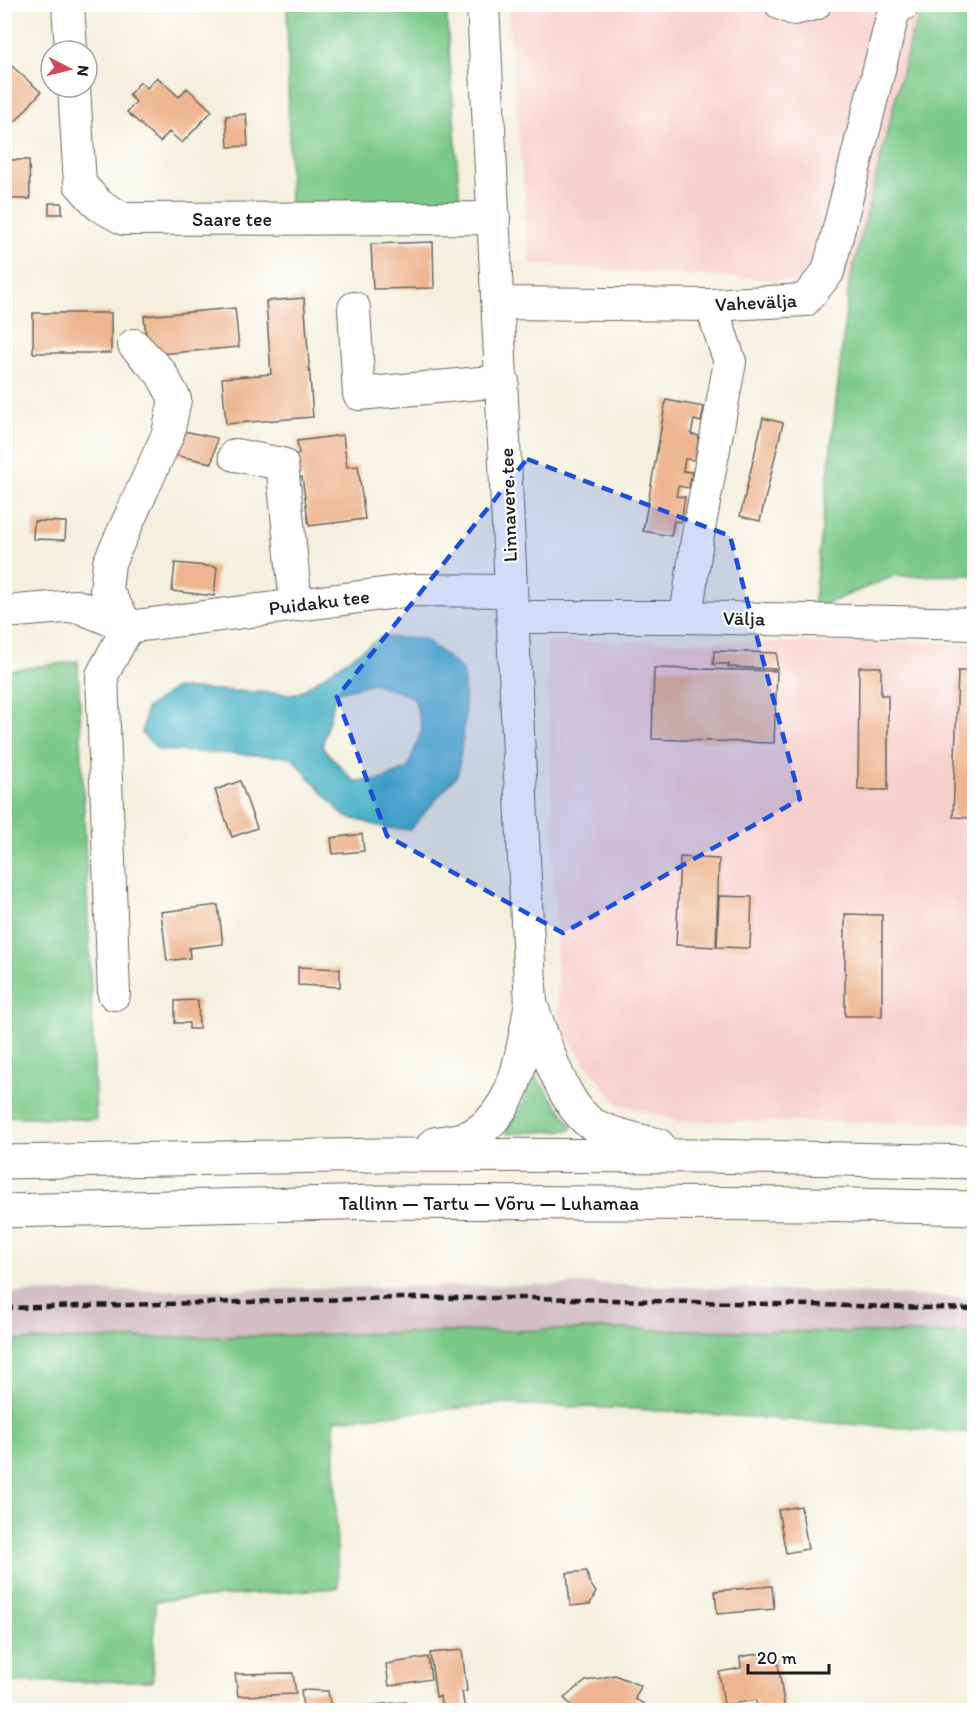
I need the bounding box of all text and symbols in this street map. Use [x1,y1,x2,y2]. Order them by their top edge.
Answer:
north arrow [39,39,99,99]
text: N [73,64,93,77]
street label: Saare tee [192,207,272,231]
street label: Vahevälja [714,288,798,316]
street label: Linnavere tee [494,447,522,563]
street label: Puidaku tee [267,584,371,620]
street label: Välja [723,606,766,630]
street label: Tallinn — Tartu — Võru — Luhamaa [339,1191,639,1215]
scale bar [748,1637,829,1675]
text: 20 m [757,1647,797,1669]

